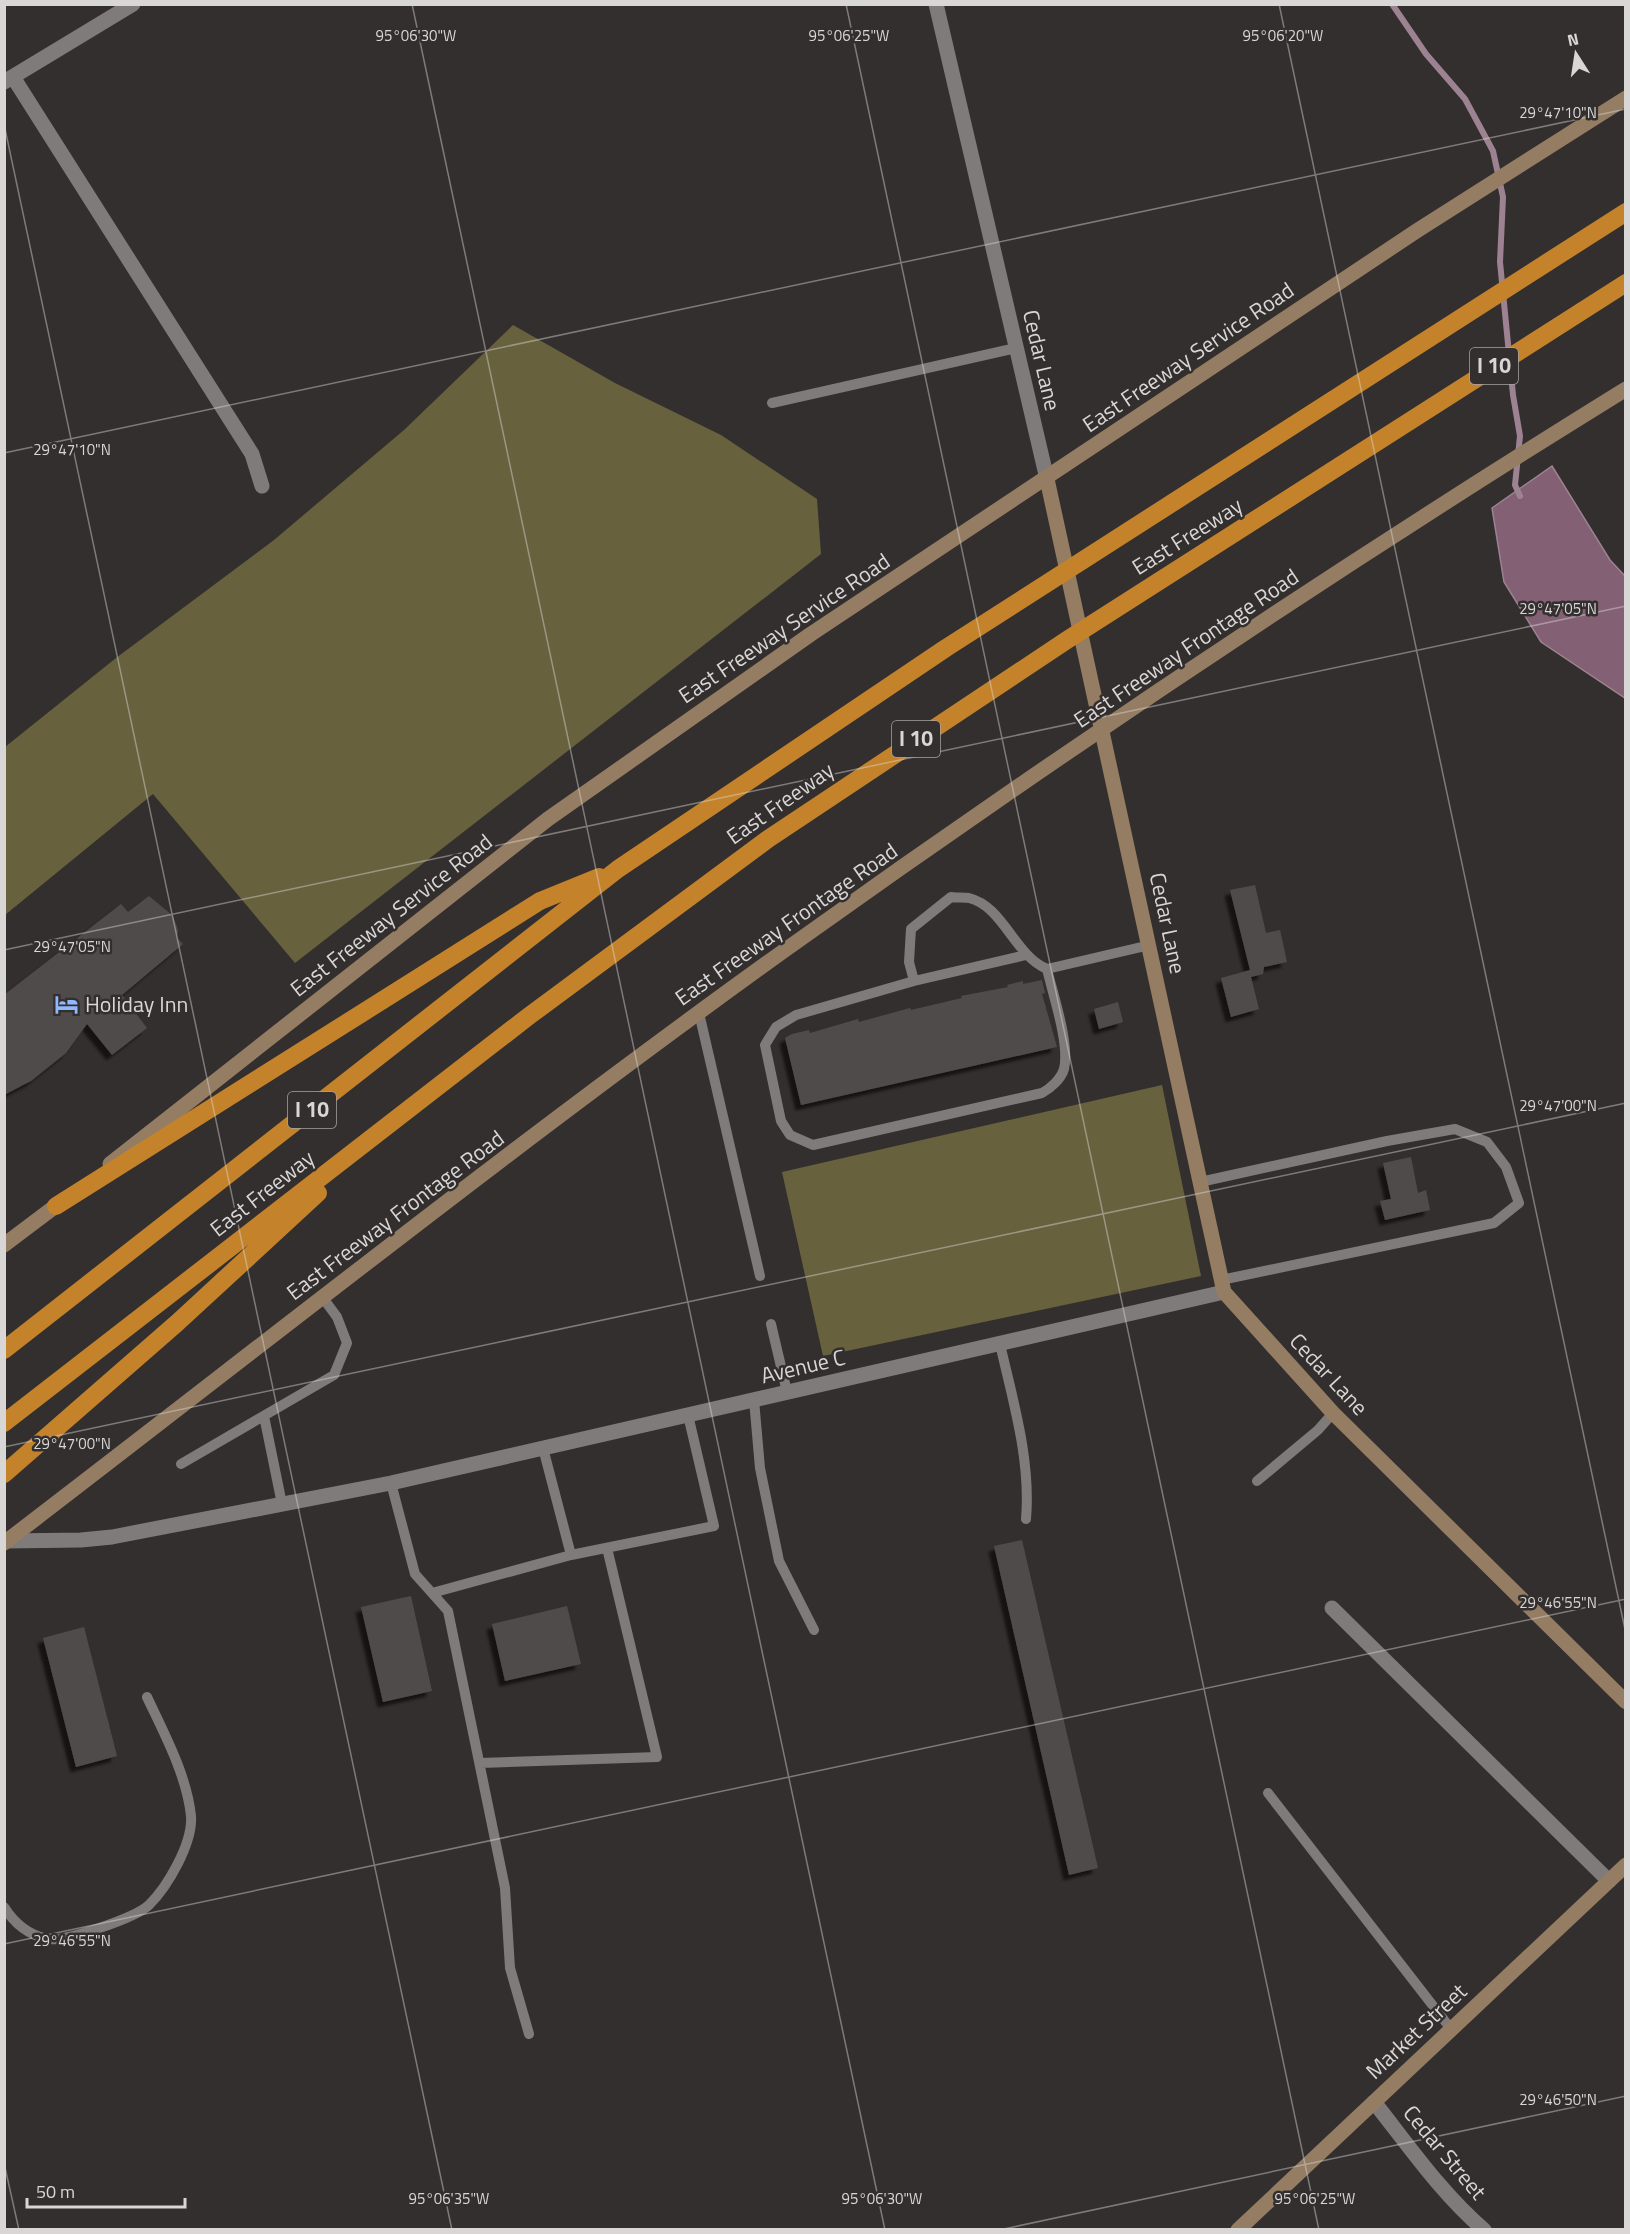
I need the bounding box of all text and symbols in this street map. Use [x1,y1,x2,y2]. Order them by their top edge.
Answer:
text: 95°06'30"W [376,24,456,47]
text: 95°06'25"W [809,24,889,47]
text: 95°06'20"W [1243,24,1323,47]
north arrow [1546,24,1606,84]
text: N [1565,26,1581,52]
text: 29°47'10"N [1519,101,1597,124]
street label: East Freeway Service Road [1075,273,1301,441]
street label: Cedar Lane [1014,306,1070,414]
road number: I 10 [1470,348,1518,384]
text: 29°47'10"N [33,438,111,461]
street label: East Freeway [1125,488,1249,583]
street label: East Freeway Service Road [671,544,897,712]
street label: East Freeway Frontage Road [1067,560,1305,736]
text: 29°47'05"N [1519,597,1597,620]
road number: I 10 [892,721,940,757]
street label: East Freeway [719,753,841,853]
street label: East Freeway Service Road [283,825,499,1005]
street label: East Freeway Frontage Road [668,834,904,1014]
street label: Cedar Lane [1141,869,1195,977]
text: 29°47'05"N [33,935,111,958]
place label: Holiday Inn [85,987,188,1021]
hotel icon: Holiday Inn [54,991,80,1017]
road number: I 10 [288,1092,336,1128]
text: 29°47'00"N [1519,1094,1597,1117]
street label: East Freeway Frontage Road [279,1122,511,1308]
street label: East Freeway [202,1141,322,1245]
street label: Cedar Lane [1282,1325,1376,1423]
street label: Avenue C [757,1340,849,1392]
text: 29°47'00"N [33,1432,111,1455]
text: 29°46'55"N [1519,1591,1597,1614]
text: 29°46'55"N [33,1929,111,1952]
street label: Market Street [1358,1975,1474,2087]
text: 29°46'50"N [1519,2088,1597,2111]
street label: Cedar Street [1395,2097,1495,2207]
scale bar [27,2171,184,2209]
text: 50 m [36,2178,75,2205]
text: 95°06'35"W [409,2187,489,2210]
text: 95°06'30"W [842,2187,922,2210]
text: 95°06'25"W [1275,2187,1355,2210]

